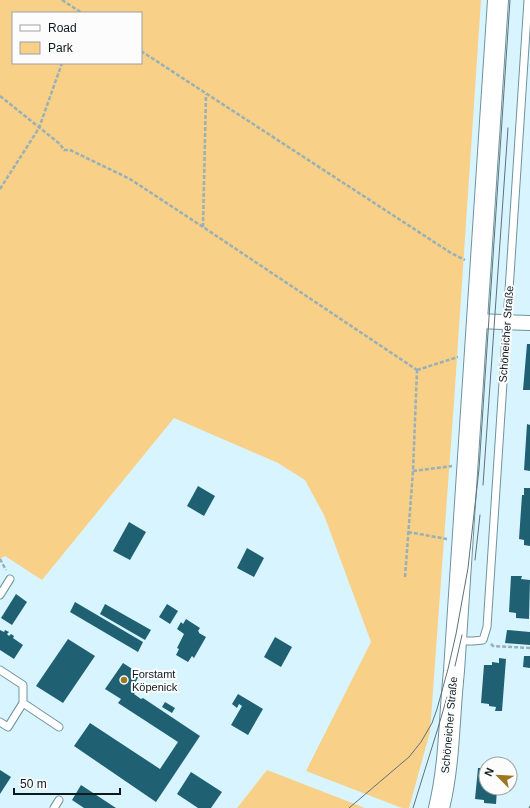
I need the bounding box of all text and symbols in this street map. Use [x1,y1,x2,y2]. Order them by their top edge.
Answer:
legend [12,12,142,64]
text: Road [48,21,77,35]
text: Park [48,41,74,55]
street label: Schöneicher Straße [497,285,515,383]
place label: Forstamt Köpenick [132,668,178,693]
marker: Forstamt Köpenick [119,675,129,685]
street label: Schöneicher Straße [439,676,459,774]
north arrow [478,756,518,796]
text: N [482,766,496,778]
scale bar [14,770,120,796]
text: 50 m [20,777,47,791]

